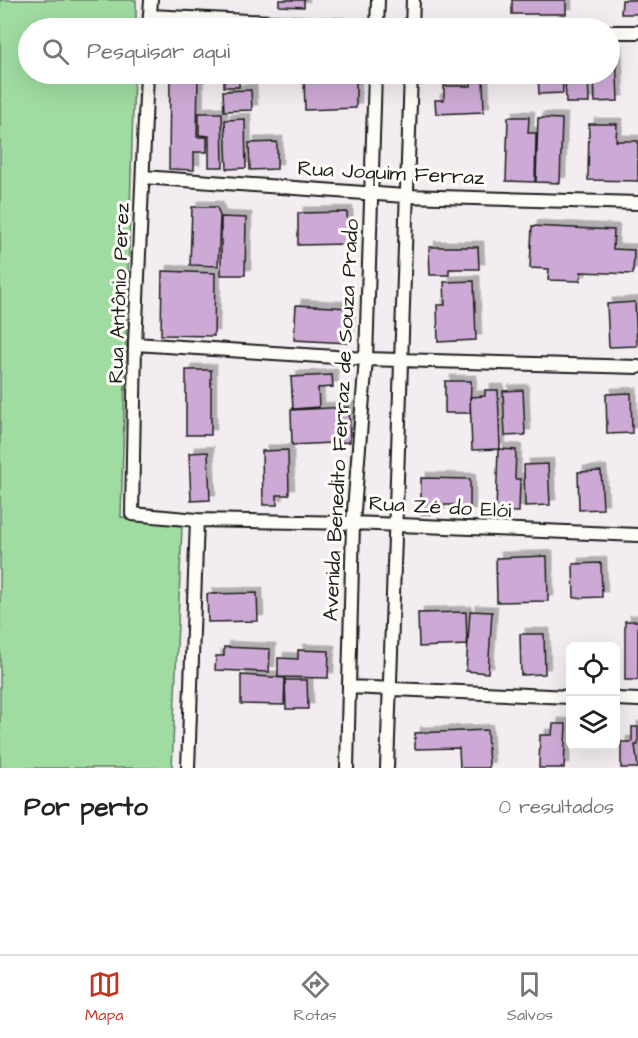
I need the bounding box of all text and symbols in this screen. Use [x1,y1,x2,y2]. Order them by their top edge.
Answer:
search box [18,18,620,84]
icon: search [39,35,72,68]
text: Pesquisar aqui [87,36,230,67]
street label: Rua Joquim Ferraz [297,154,486,192]
street label: Rua Antônio Perez [101,201,137,384]
street label: Avenida Benedito Ferraz de Souza Prado [316,218,366,622]
street label: Rua Zé do Elói [368,489,512,525]
map controls [566,642,620,750]
button: locate [566,642,620,696]
button: layers [566,696,620,750]
text: Por perto [24,789,148,825]
text: 0 resultados [498,793,614,821]
tab: Mapa [85,968,123,1026]
tab: Rotas [294,968,337,1026]
tab: Salvos [507,968,553,1026]

